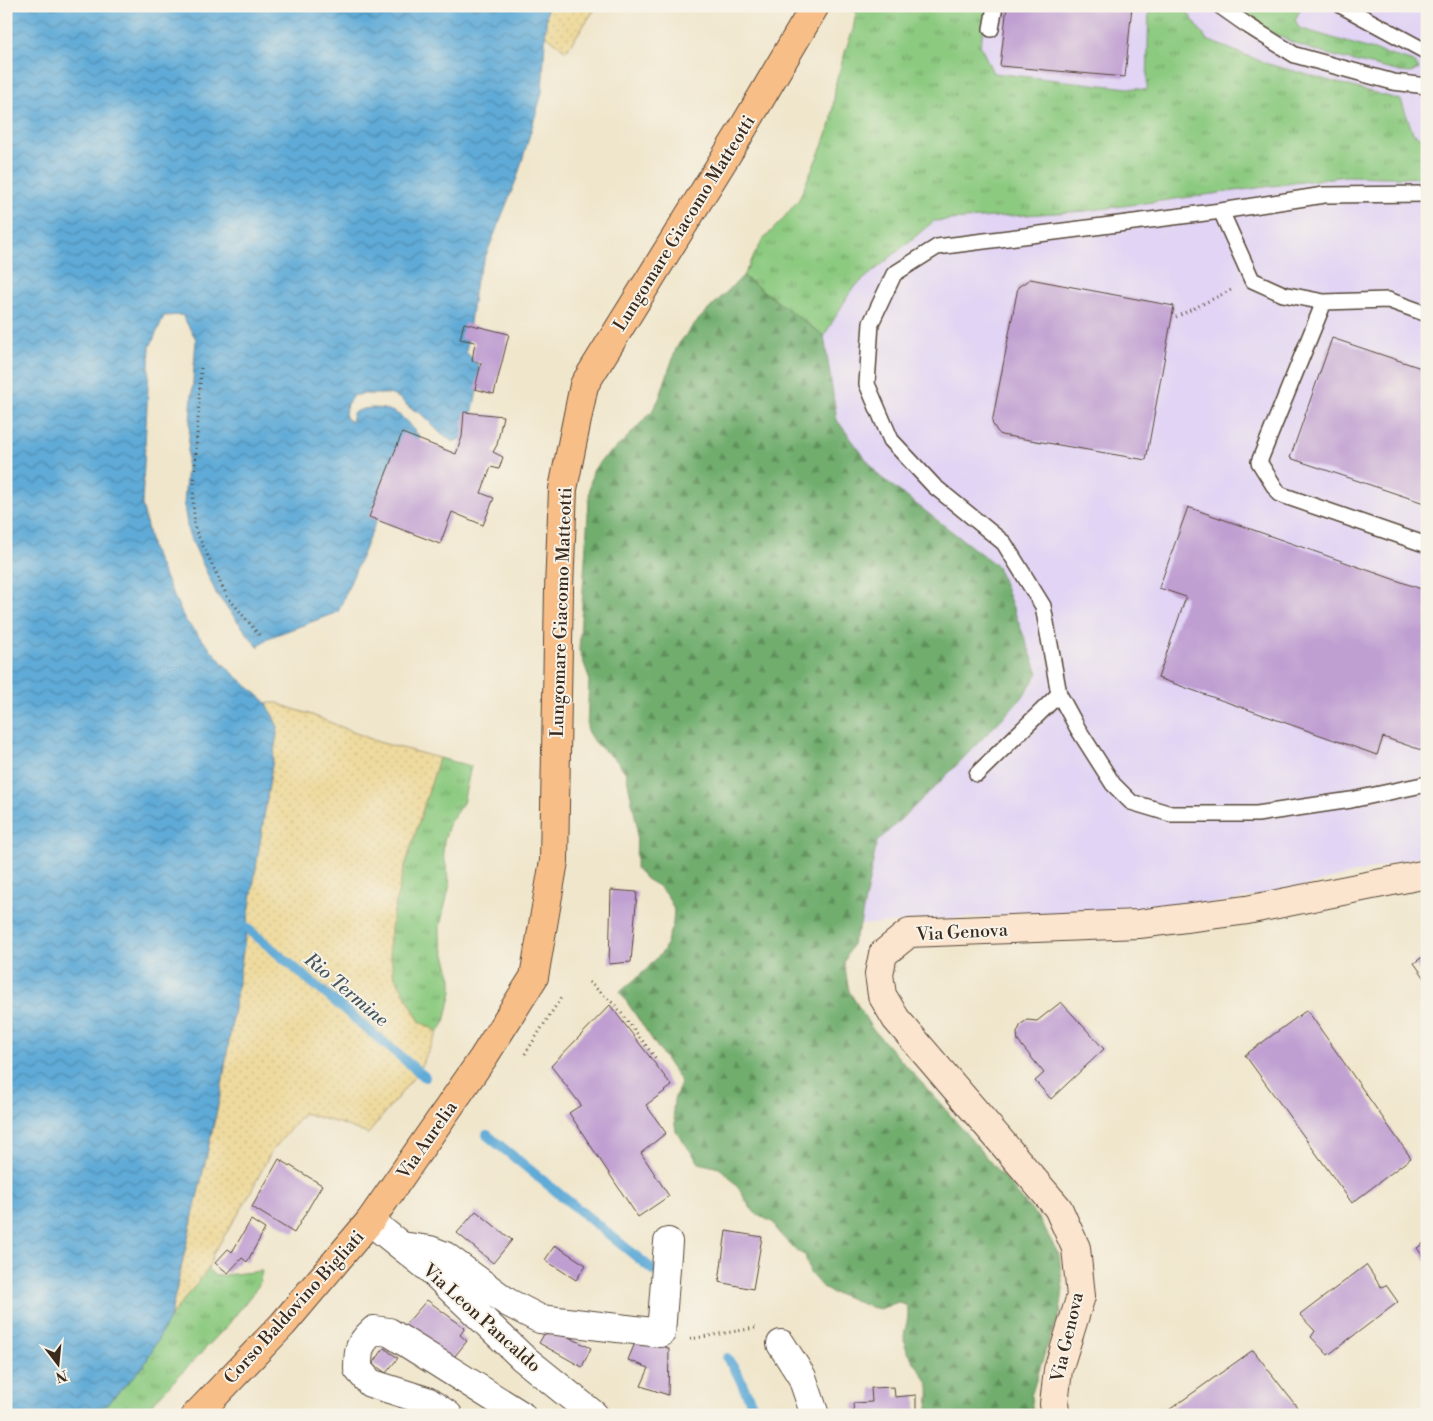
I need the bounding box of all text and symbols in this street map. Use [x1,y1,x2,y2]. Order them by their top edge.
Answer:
street label: Lungomare Giacomo Matteotti [608,111,760,335]
street label: Lungomare Giacomo Matteotti [546,487,577,737]
street label: Via Genova [915,919,1009,946]
water label: Rio Termine [299,947,393,1032]
street label: Via Aurelia [392,1096,463,1185]
street label: Corso Baldovino Bigliati [219,1226,370,1389]
street label: Via Leon Pancaldo [417,1259,546,1378]
street label: Via Genova [1046,1289,1089,1385]
north arrow [32,1338,82,1388]
text: N [54,1365,69,1386]

